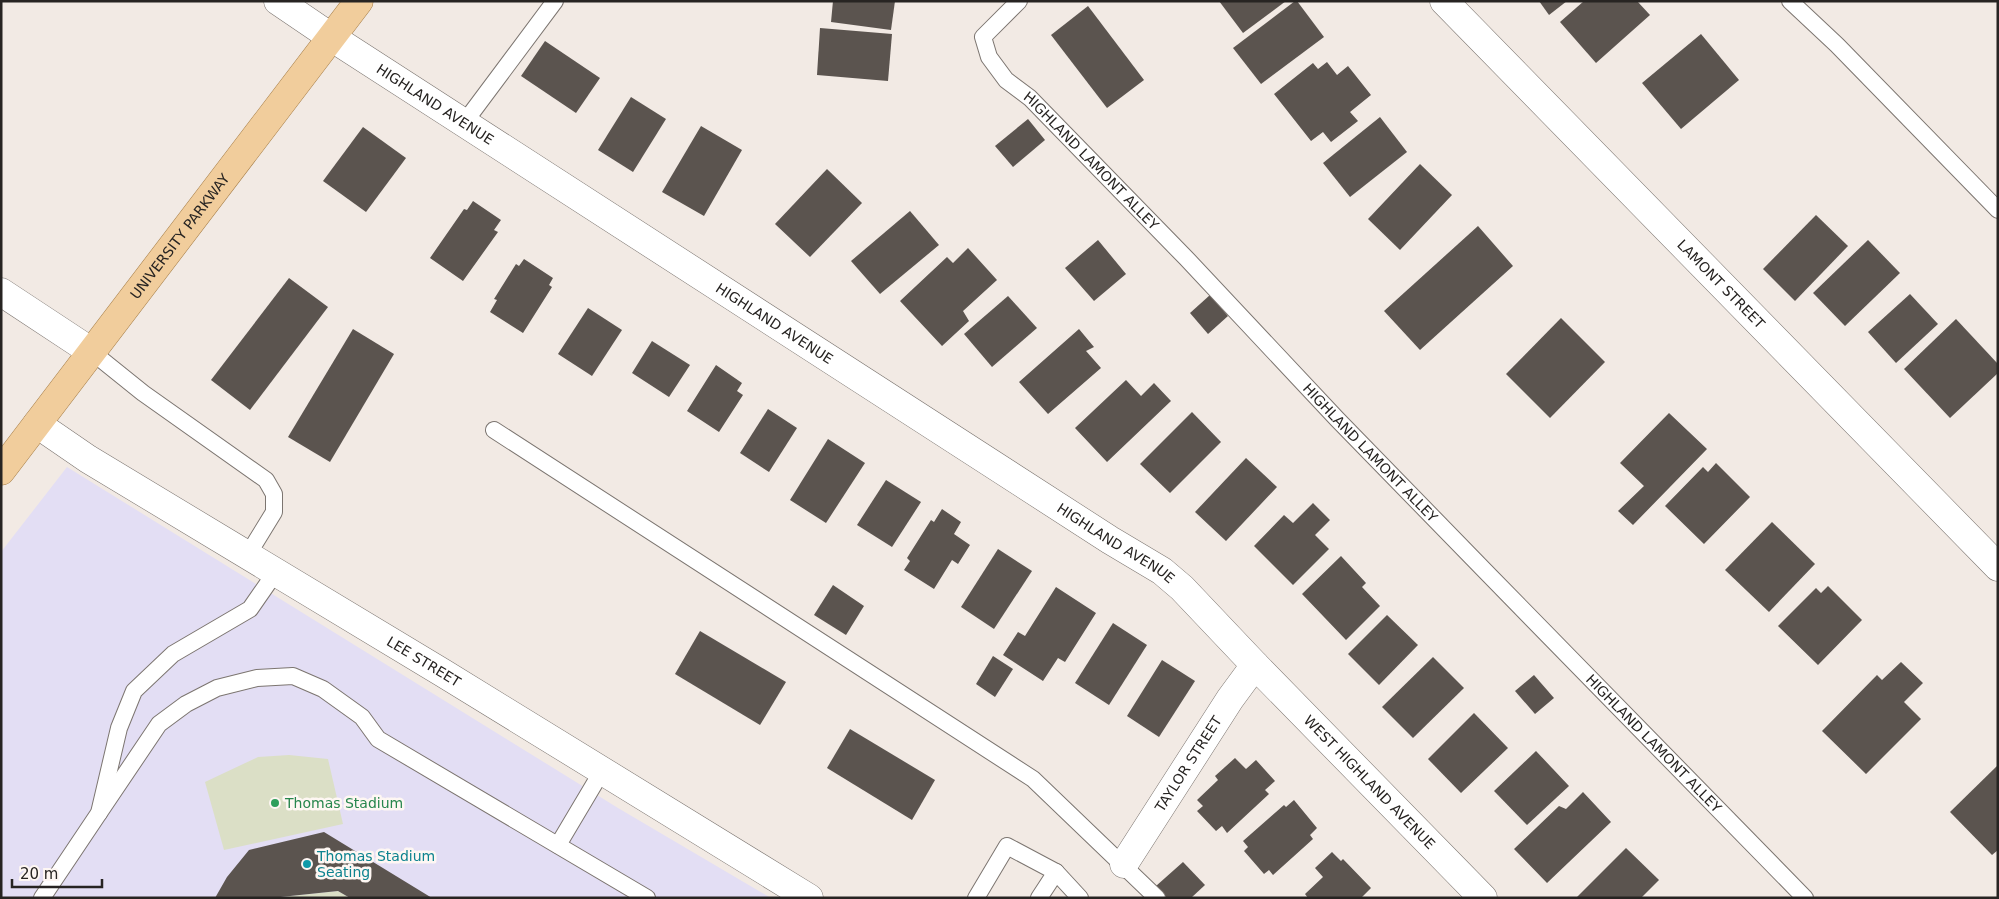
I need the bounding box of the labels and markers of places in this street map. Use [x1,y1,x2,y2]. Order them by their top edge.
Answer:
place label: Thomas Stadium [284,795,403,811]
marker: Thomas Stadium [269,797,281,809]
place label: Thomas Stadium Seating [316,848,435,880]
marker: Thomas Stadium Seating [301,858,313,870]

